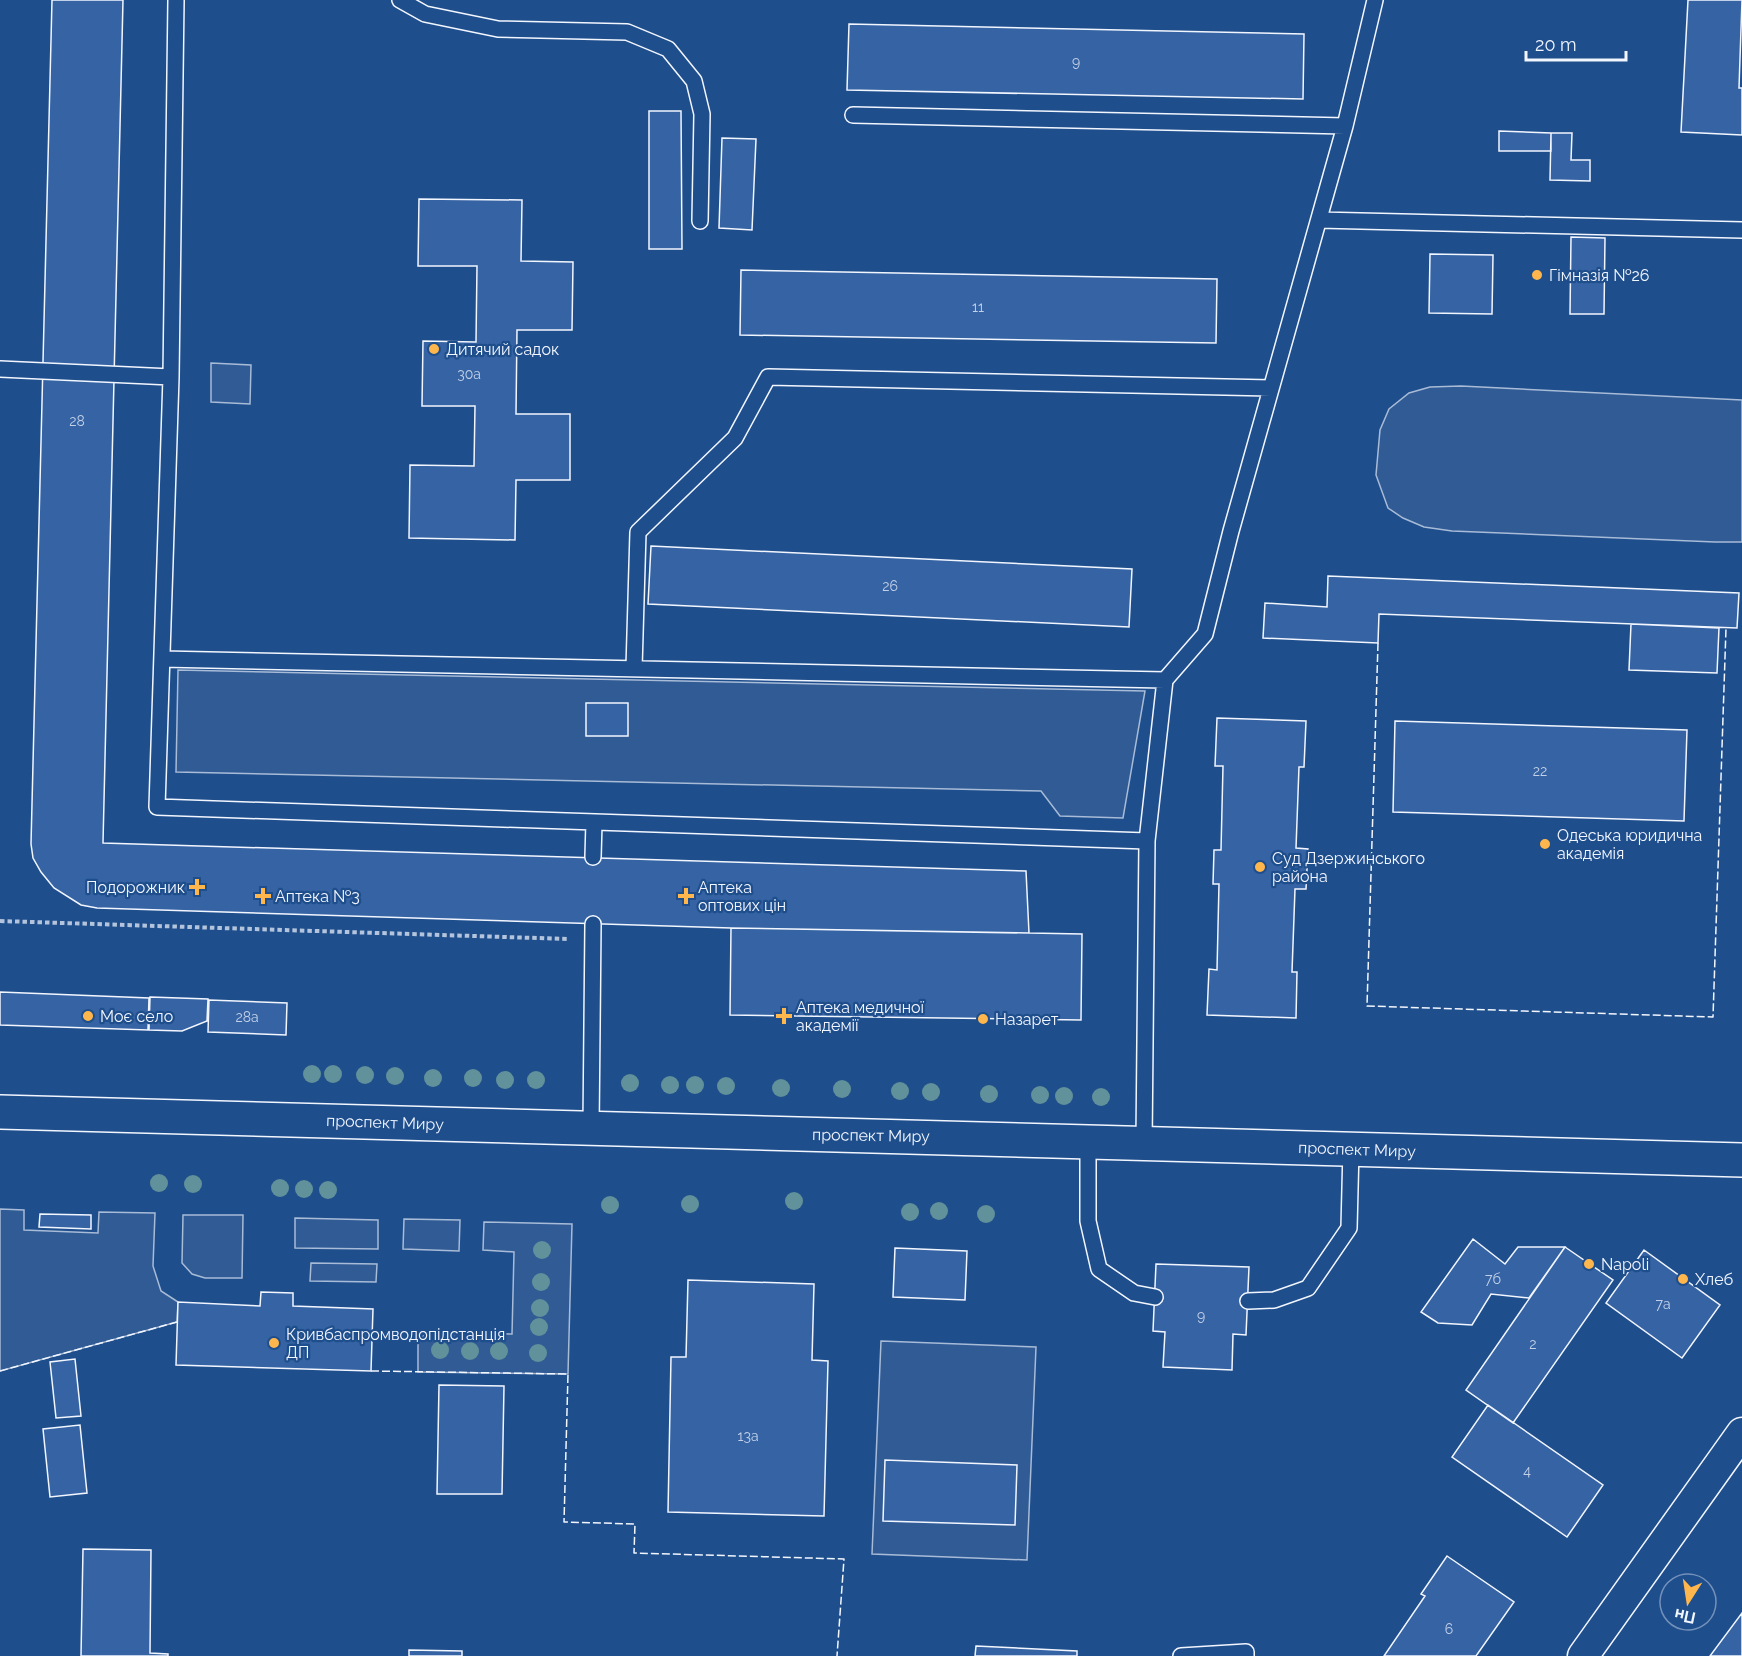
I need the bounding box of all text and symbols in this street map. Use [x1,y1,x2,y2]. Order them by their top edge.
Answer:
scale bar [1526,24,1626,62]
text: 20 m [1535,34,1577,55]
house number: 9 [1072,54,1080,70]
place label: Гімназія №26 [1549,266,1649,285]
marker: Гімназія №26 [1530,268,1544,282]
house number: 11 [972,299,984,315]
place label: Дитячий садок [446,340,559,359]
marker: Дитячий садок [427,342,441,356]
house number: 30а [457,366,481,382]
house number: 28 [69,413,85,429]
house number: 26 [882,578,898,594]
house number: 22 [1533,763,1547,779]
place label: Одеська юридична академія [1557,826,1702,863]
marker: Одеська юридична академія [1538,837,1552,851]
place label: Суд Дзержинського района [1272,849,1425,886]
marker: Суд Дзержинського района [1253,860,1267,874]
place label: Подорожник [86,878,185,897]
place label: Аптека оптових цін [698,878,786,915]
marker: Подорожник [190,880,204,894]
place label: Аптека №3 [275,887,360,906]
marker: Аптека №3 [256,889,270,903]
marker: Аптека оптових цін [679,889,693,903]
place label: Аптека медичної академії [796,998,925,1035]
place label: Моє село [100,1007,173,1026]
marker: Моє село [81,1009,95,1023]
house number: 28а [235,1009,259,1025]
marker: Аптека медичної академії [777,1009,791,1023]
place label: Назарет [995,1010,1059,1029]
marker: Назарет [976,1012,990,1026]
street label: проспект Миру [326,1111,444,1134]
street label: проспект Миру [812,1125,930,1146]
street label: проспект Миру [1298,1138,1416,1161]
place label: Napoli [1601,1255,1649,1274]
marker: Napoli [1582,1257,1596,1271]
place label: Хлеб [1695,1270,1734,1289]
house number: 7б [1485,1271,1501,1287]
marker: Хлеб [1676,1272,1690,1286]
house number: 7а [1655,1296,1671,1312]
house number: 9 [1197,1308,1205,1324]
place label: Кривбаспромводопідстанція ДП [286,1325,505,1362]
marker: Кривбаспромводопідстанція ДП [267,1336,281,1350]
house number: 2 [1529,1336,1537,1352]
house number: 13а [737,1428,759,1444]
house number: 4 [1523,1463,1531,1479]
north arrow [1658,1572,1718,1632]
text: Пн [1673,1605,1697,1628]
house number: 6 [1445,1621,1453,1637]

